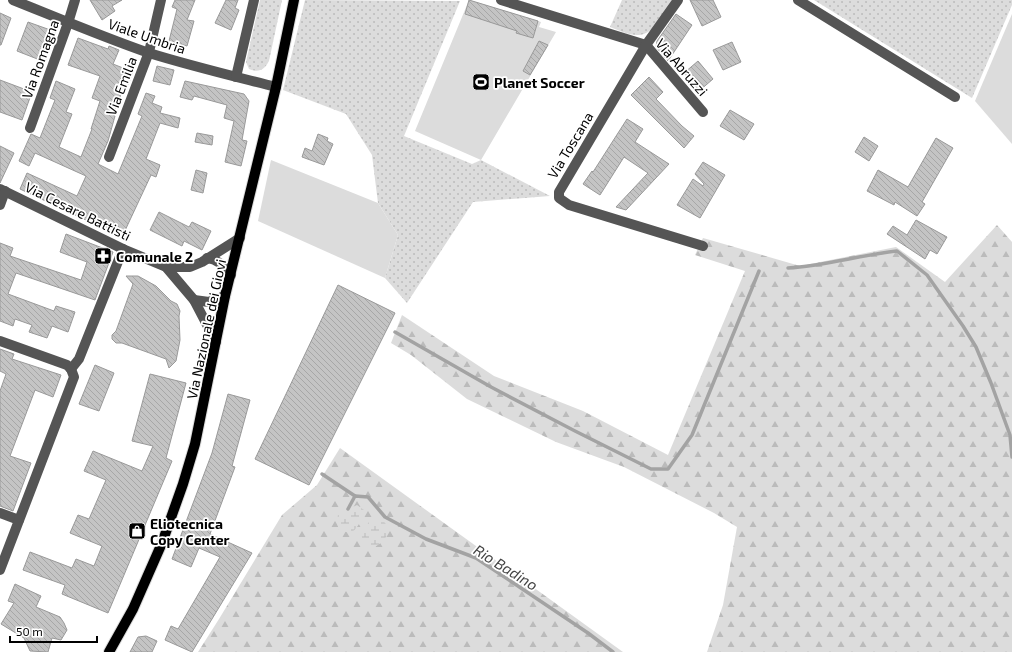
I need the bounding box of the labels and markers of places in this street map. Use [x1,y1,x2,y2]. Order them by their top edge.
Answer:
sports icon: Planet Soccer [471,72,491,92]
place label: Planet Soccer [494,74,585,91]
pharmacy icon: Comunale 2 [93,246,113,266]
place label: Comunale 2 [116,248,193,265]
place label: Eliotecnica Copy Center [150,515,230,548]
shop icon: Eliotecnica Copy Center [127,521,147,541]

